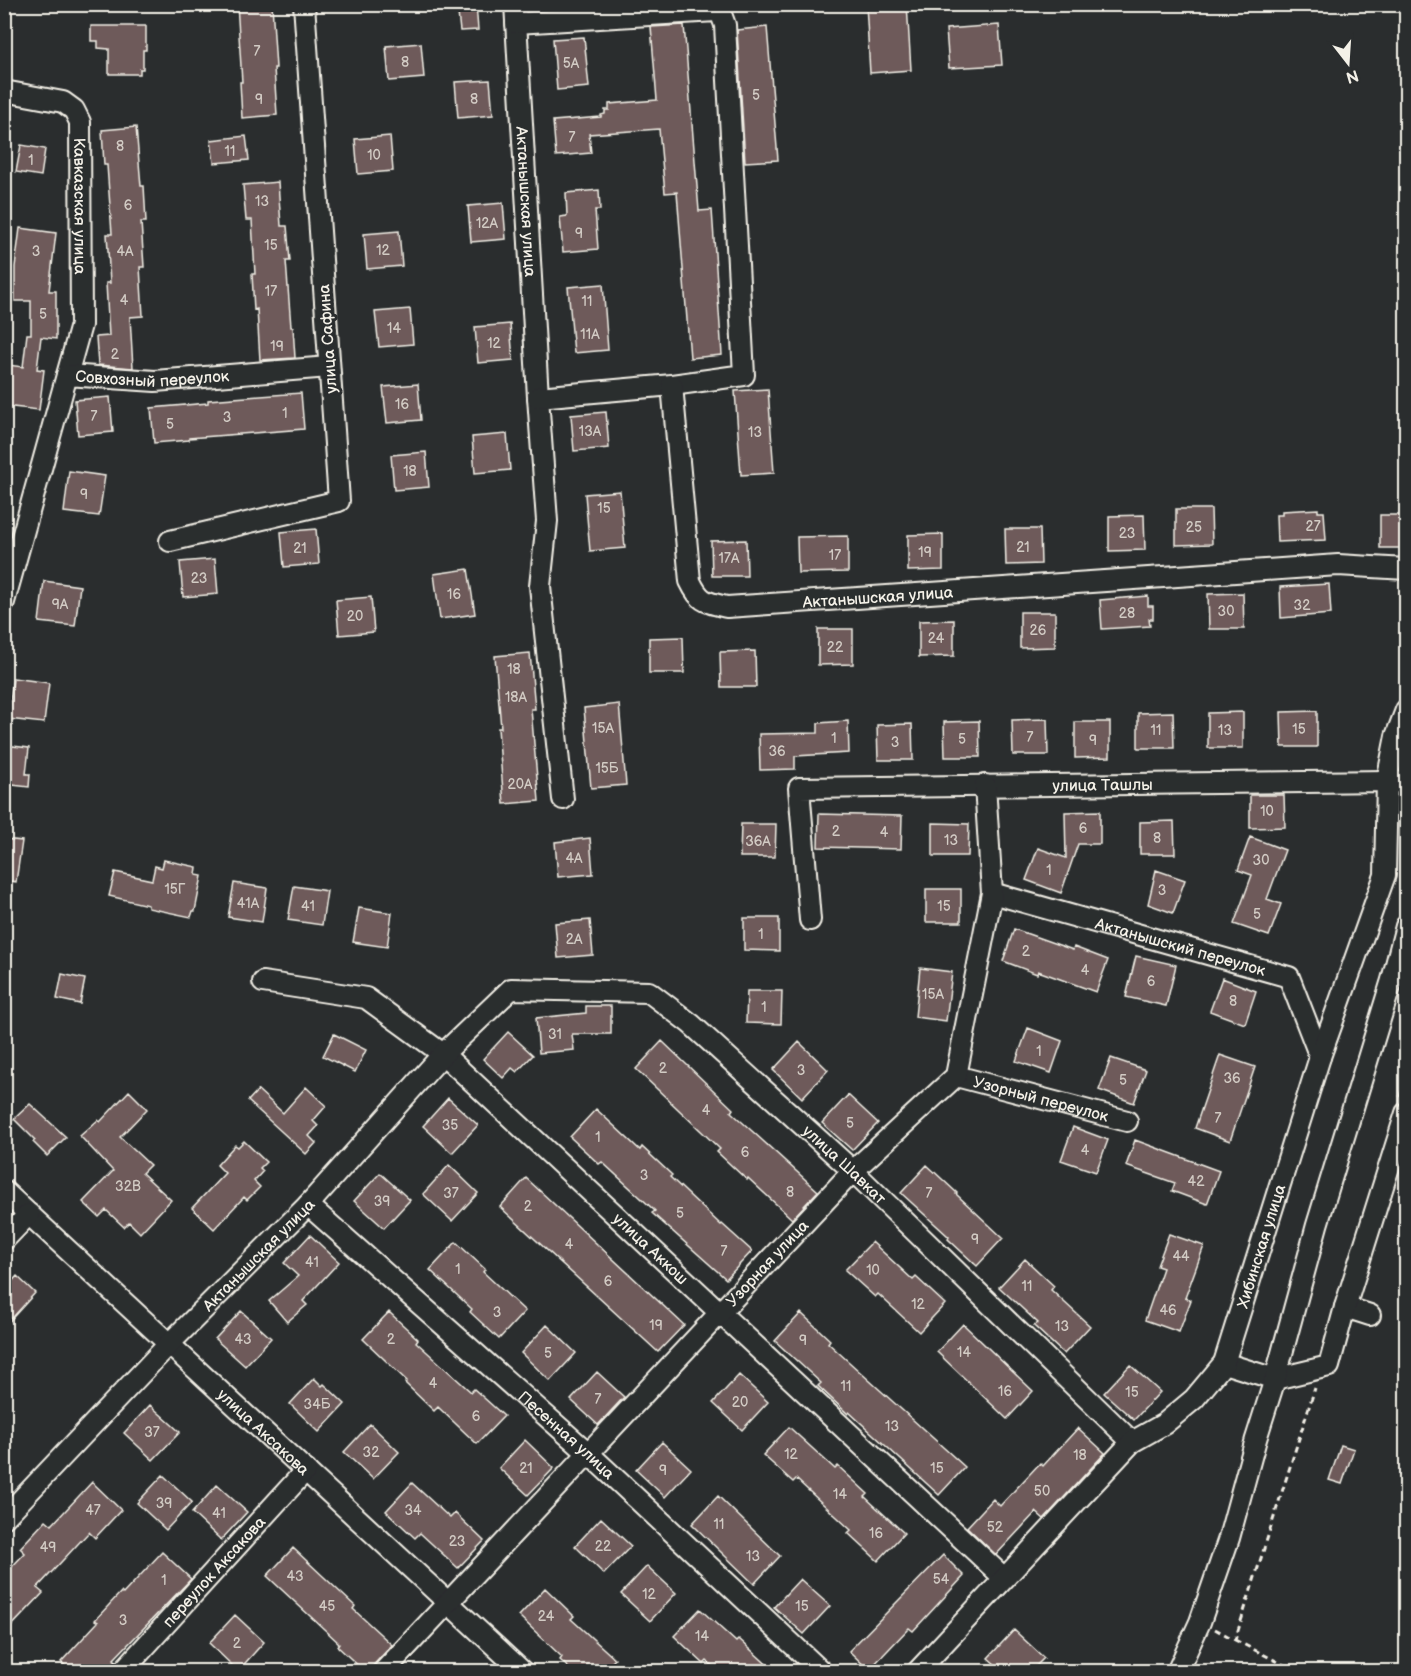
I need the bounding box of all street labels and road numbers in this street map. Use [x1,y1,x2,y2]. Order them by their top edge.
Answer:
street label: Актанышская улица [511,125,539,278]
street label: Кавказская улица [69,138,89,275]
street label: улица Сафина [315,283,342,394]
street label: Совхозный переулок [75,367,230,392]
street label: Актанышская улица [801,583,954,613]
street label: улица Ташлы [1052,776,1153,796]
street label: Актанышский переулок [1092,914,1268,981]
street label: Узорный переулок [971,1073,1111,1127]
street label: улица Шавкат [798,1122,890,1209]
street label: Хибинская улица [1234,1182,1291,1311]
street label: Актанышская улица [199,1195,320,1317]
street label: улица Аккош [608,1210,691,1289]
street label: Узорная улица [723,1216,813,1311]
street label: улица Аксакова [213,1386,313,1480]
street label: Песенная улица [514,1388,618,1484]
street label: переулок Аксакова [159,1513,270,1632]

